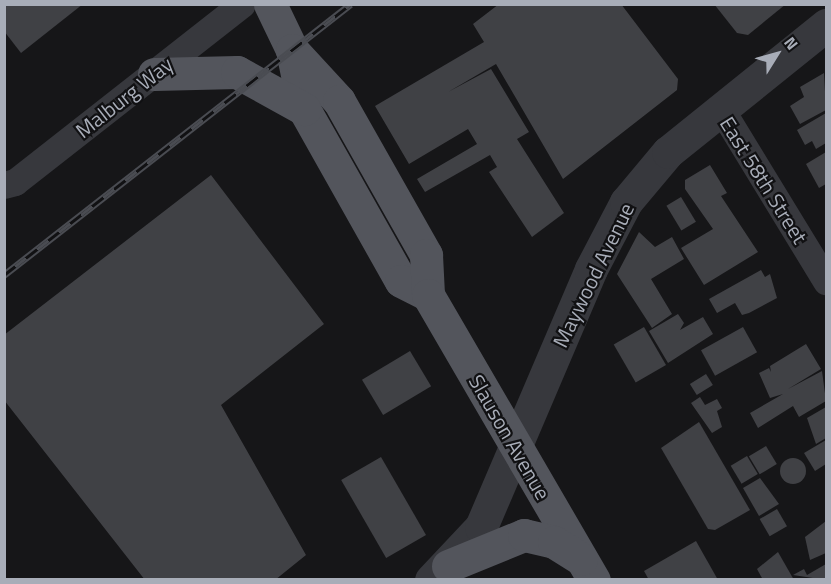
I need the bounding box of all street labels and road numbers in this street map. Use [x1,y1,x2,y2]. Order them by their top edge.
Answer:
street label: Malburg Way [70,51,178,143]
street label: East 58th Street [715,112,813,248]
street label: Maywood Avenue [547,199,639,351]
street label: Slauson Avenue [464,370,556,504]

